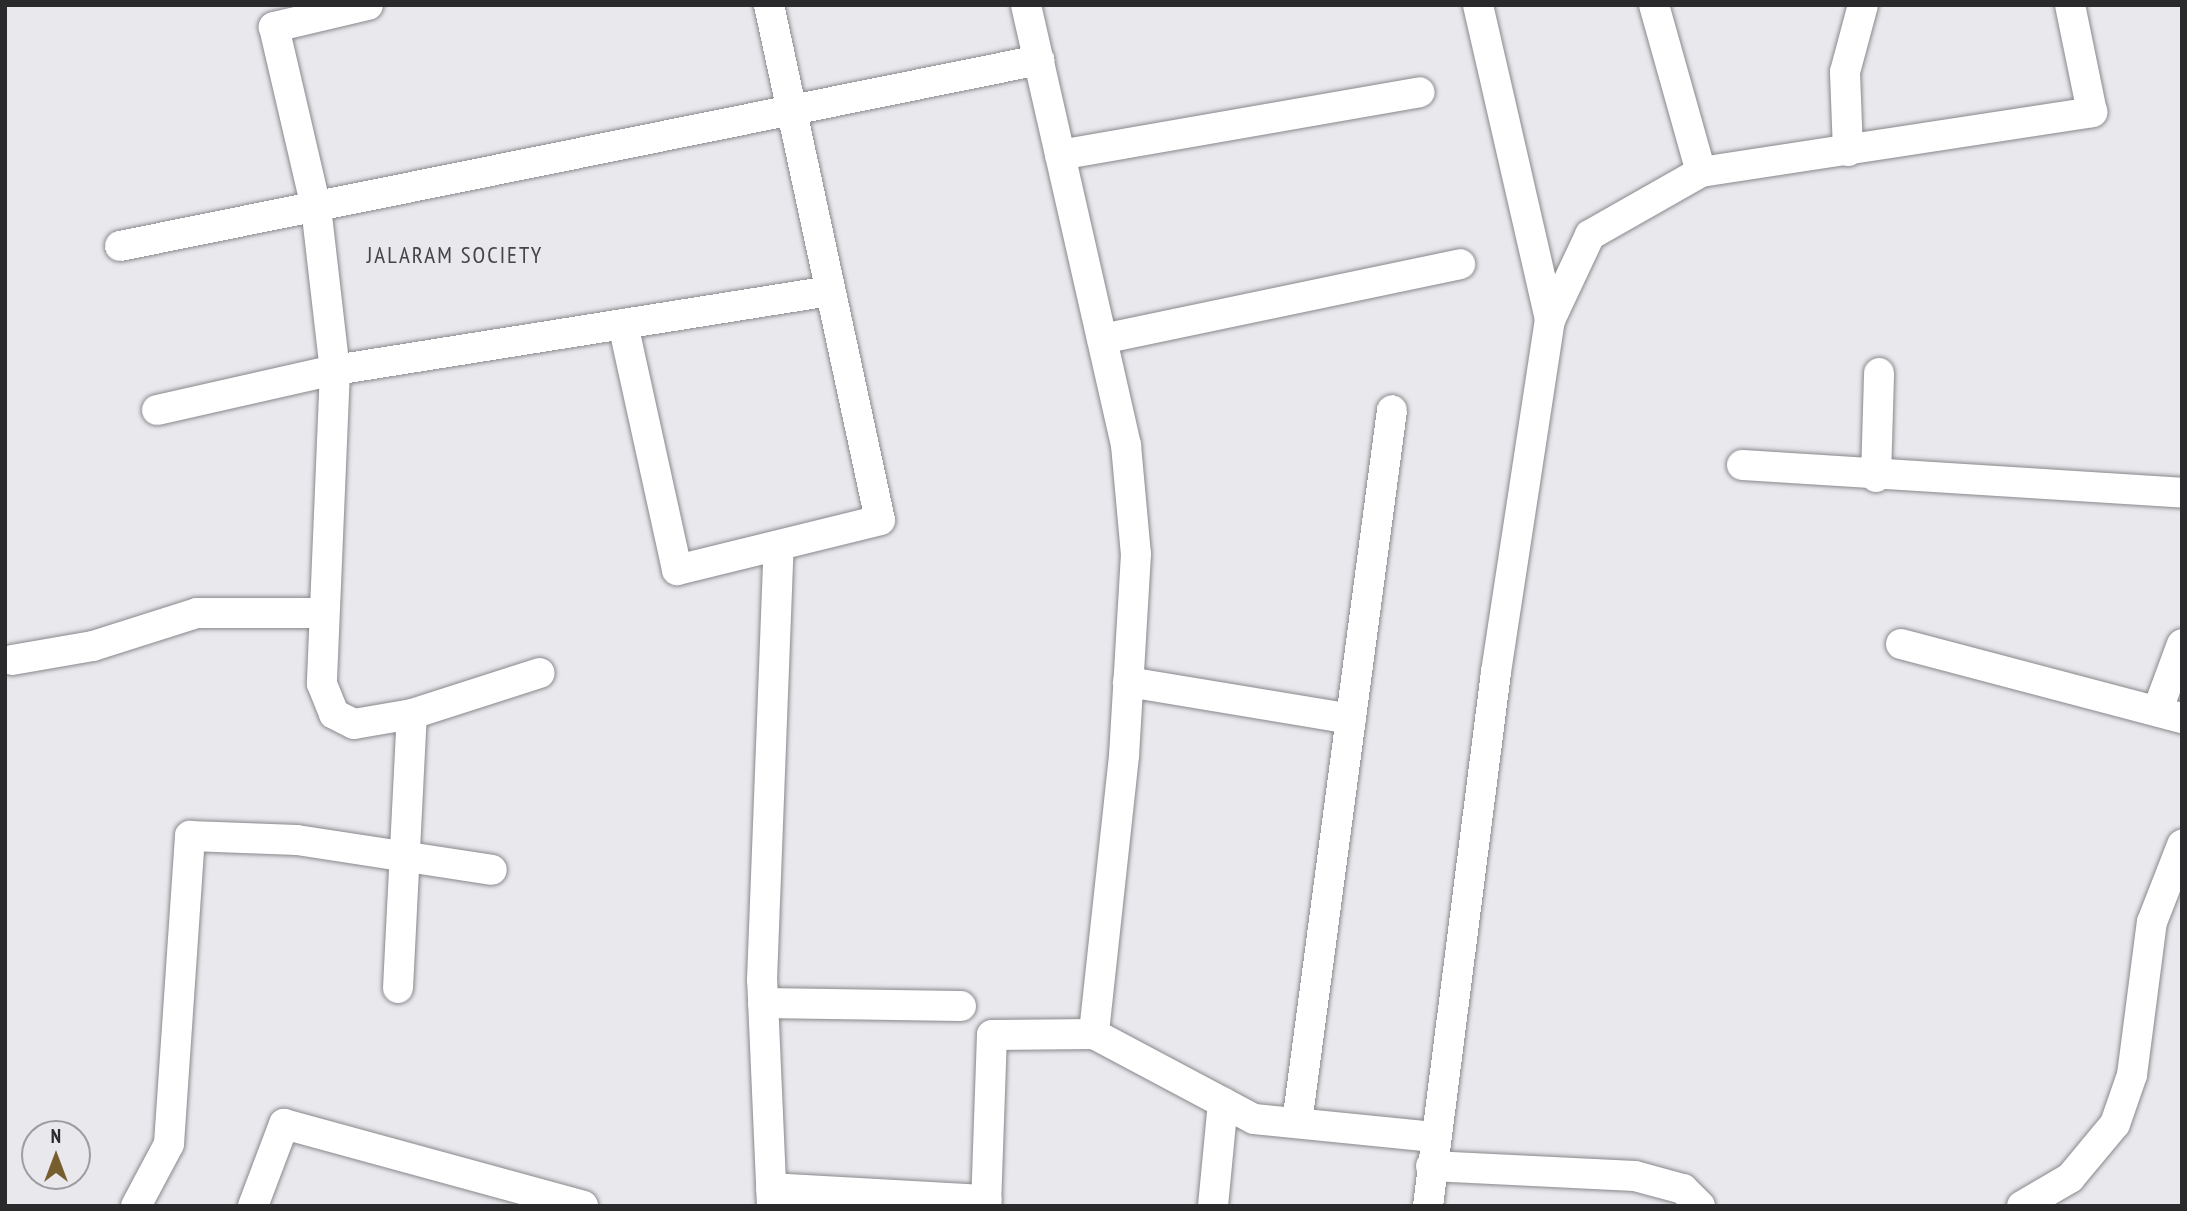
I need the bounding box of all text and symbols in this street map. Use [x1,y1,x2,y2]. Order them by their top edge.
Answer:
district label: JALARAM SOCIETY [369,241,541,269]
north arrow [21,1120,91,1190]
text: N [51,1124,61,1148]

